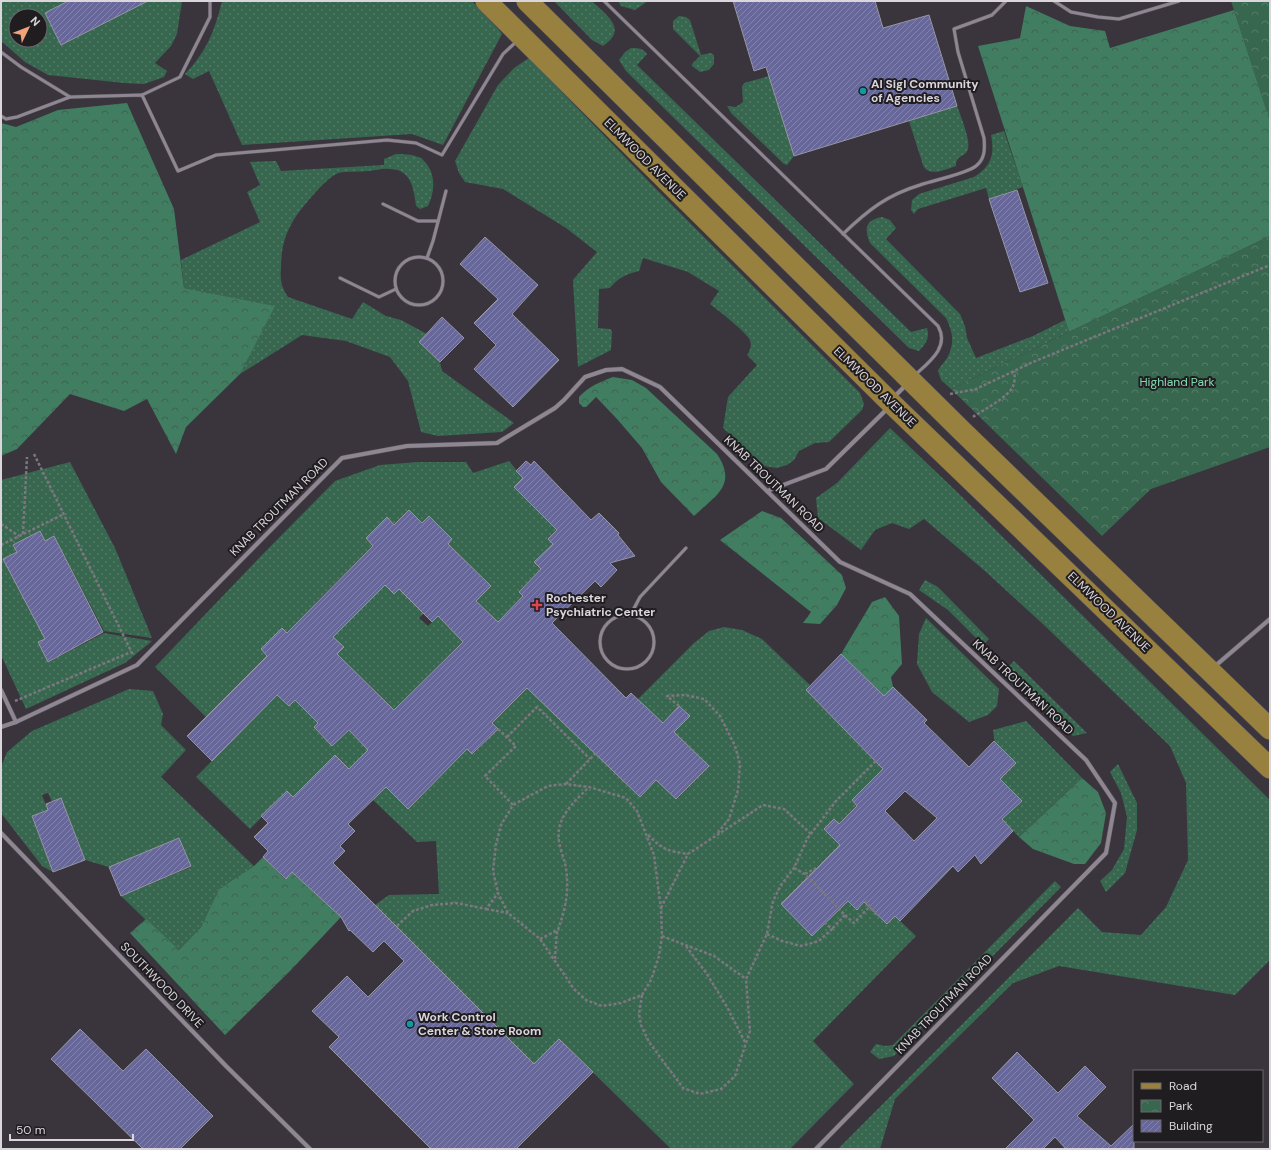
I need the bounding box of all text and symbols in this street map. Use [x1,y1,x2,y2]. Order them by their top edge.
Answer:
north arrow [8,8,48,48]
text: N [27,13,43,29]
place label: Al Sigl Community of Agencies [871,76,979,106]
marker: Al Sigl Community of Agencies [858,86,868,96]
street label: ELMWOOD AVENUE [601,115,689,203]
street label: ELMWOOD AVENUE [830,343,920,431]
park label: Highland Park [1139,374,1215,390]
street label: KNAB TROUTMAN ROAD [721,432,827,536]
street label: KNAB TROUTMAN ROAD [226,454,332,560]
street label: ELMWOOD AVENUE [1064,568,1154,656]
place label: Rochester Psychiatric Center [546,590,655,620]
marker: Rochester Psychiatric Center [531,599,543,611]
street label: KNAB TROUTMAN ROAD [969,636,1077,738]
street label: SOUTHWOOD DRIVE [117,939,207,1031]
street label: KNAB TROUTMAN ROAD [892,951,996,1057]
place label: Work Control Center & Store Room [418,1009,541,1039]
marker: Work Control Center & Store Room [405,1019,415,1029]
legend [1133,1070,1263,1142]
text: Road [1169,1078,1197,1094]
text: Park [1169,1098,1193,1114]
scale bar [10,1116,133,1142]
text: Building [1169,1118,1213,1134]
text: 50 m [16,1122,45,1138]

